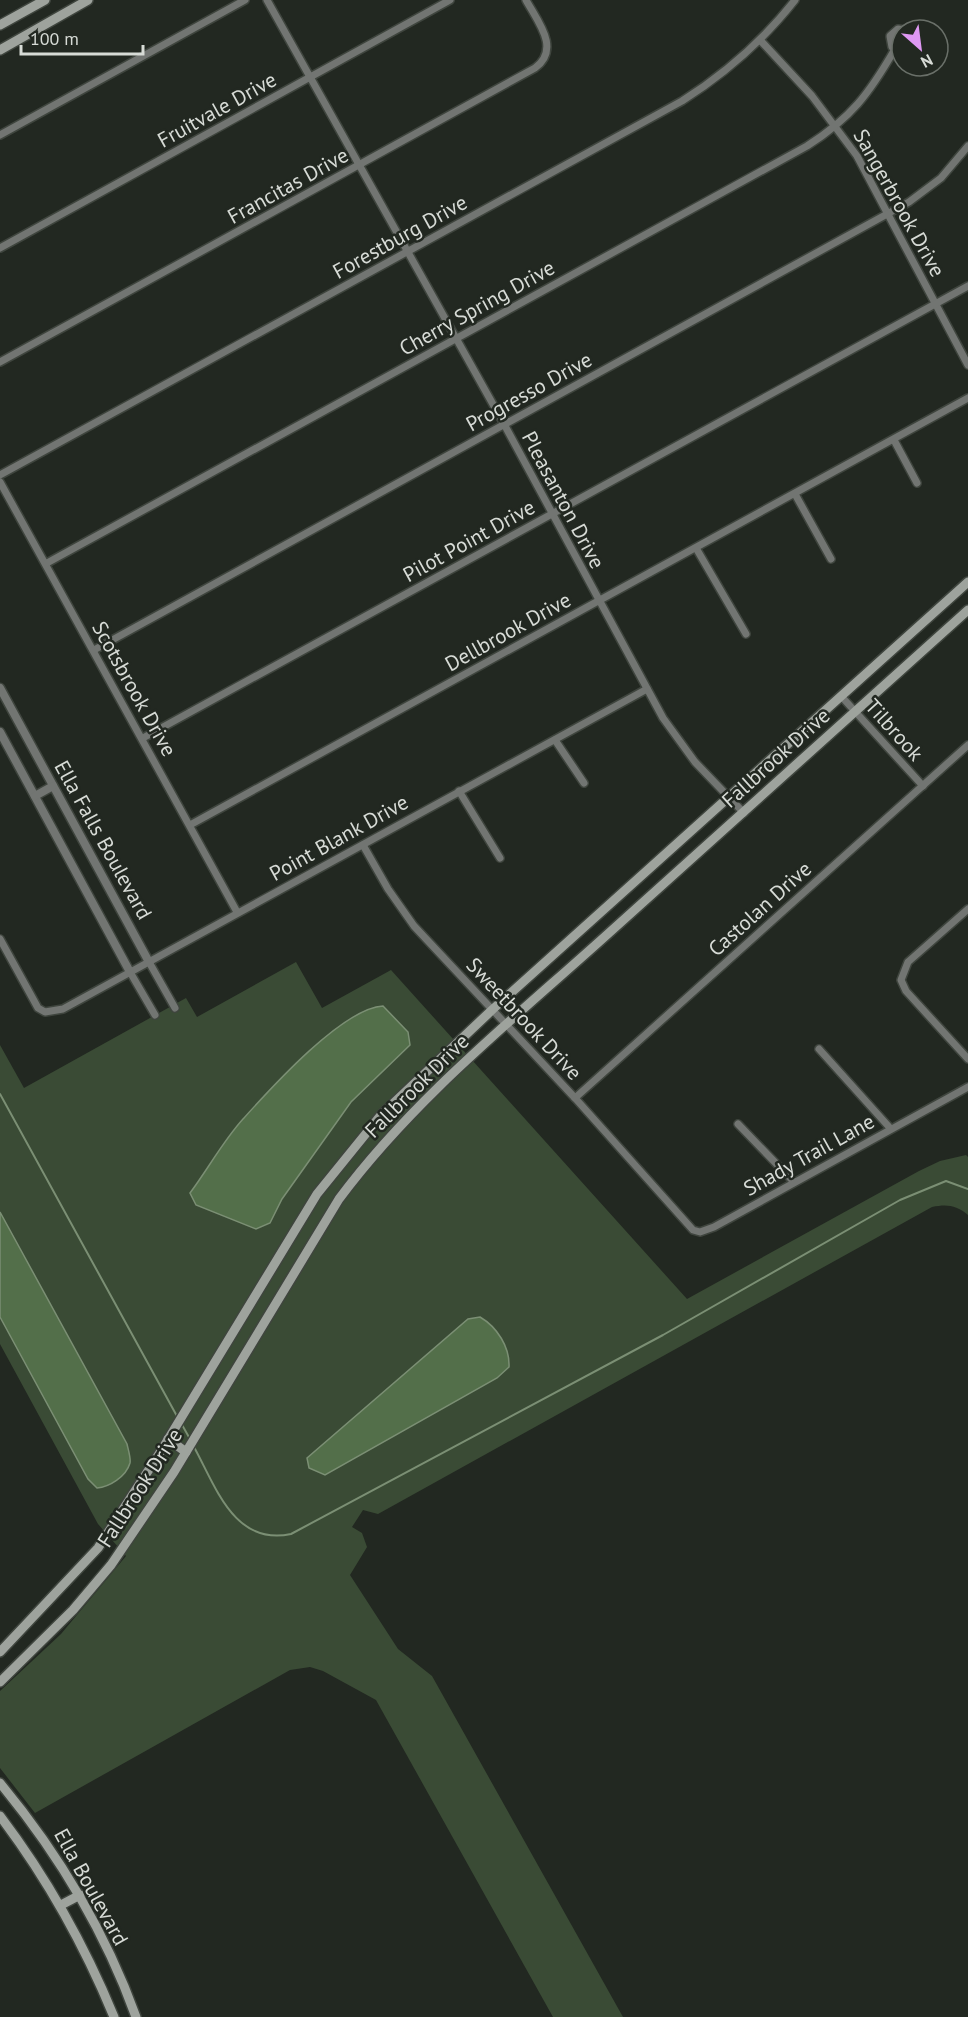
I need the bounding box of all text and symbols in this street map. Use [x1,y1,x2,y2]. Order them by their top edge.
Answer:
scale bar [21,18,142,56]
north arrow [890,18,950,78]
text: 100 m [30,27,79,50]
text: N [918,50,936,73]
street label: Fruitvale Drive [152,66,281,153]
street label: Sangerbrook Drive [848,124,951,282]
street label: Francitas Drive [223,141,353,230]
street label: Forestburg Drive [328,188,472,285]
street label: Cherry Spring Drive [394,254,559,361]
street label: Progresso Drive [461,346,597,437]
street label: Pleasanton Drive [516,426,611,573]
street label: Pilot Point Drive [398,493,539,588]
street label: Dellbrook Drive [440,586,575,677]
street label: Scotsbrook Drive [86,616,183,761]
street label: Tilbrook [859,693,929,766]
street label: Fallbrook Drive [716,702,835,813]
street label: Ella Falls Boulevard [49,756,158,924]
street label: Point Blank Drive [265,788,413,887]
street label: Castolan Drive [702,855,817,962]
street label: Sweetbrook Drive [461,952,588,1086]
street label: Fallbrook Drive [359,1028,475,1144]
street label: Shady Trail Lane [738,1107,879,1202]
street label: Fallbrook Drive [91,1423,188,1552]
street label: Ella Boulevard [48,1823,135,1950]

